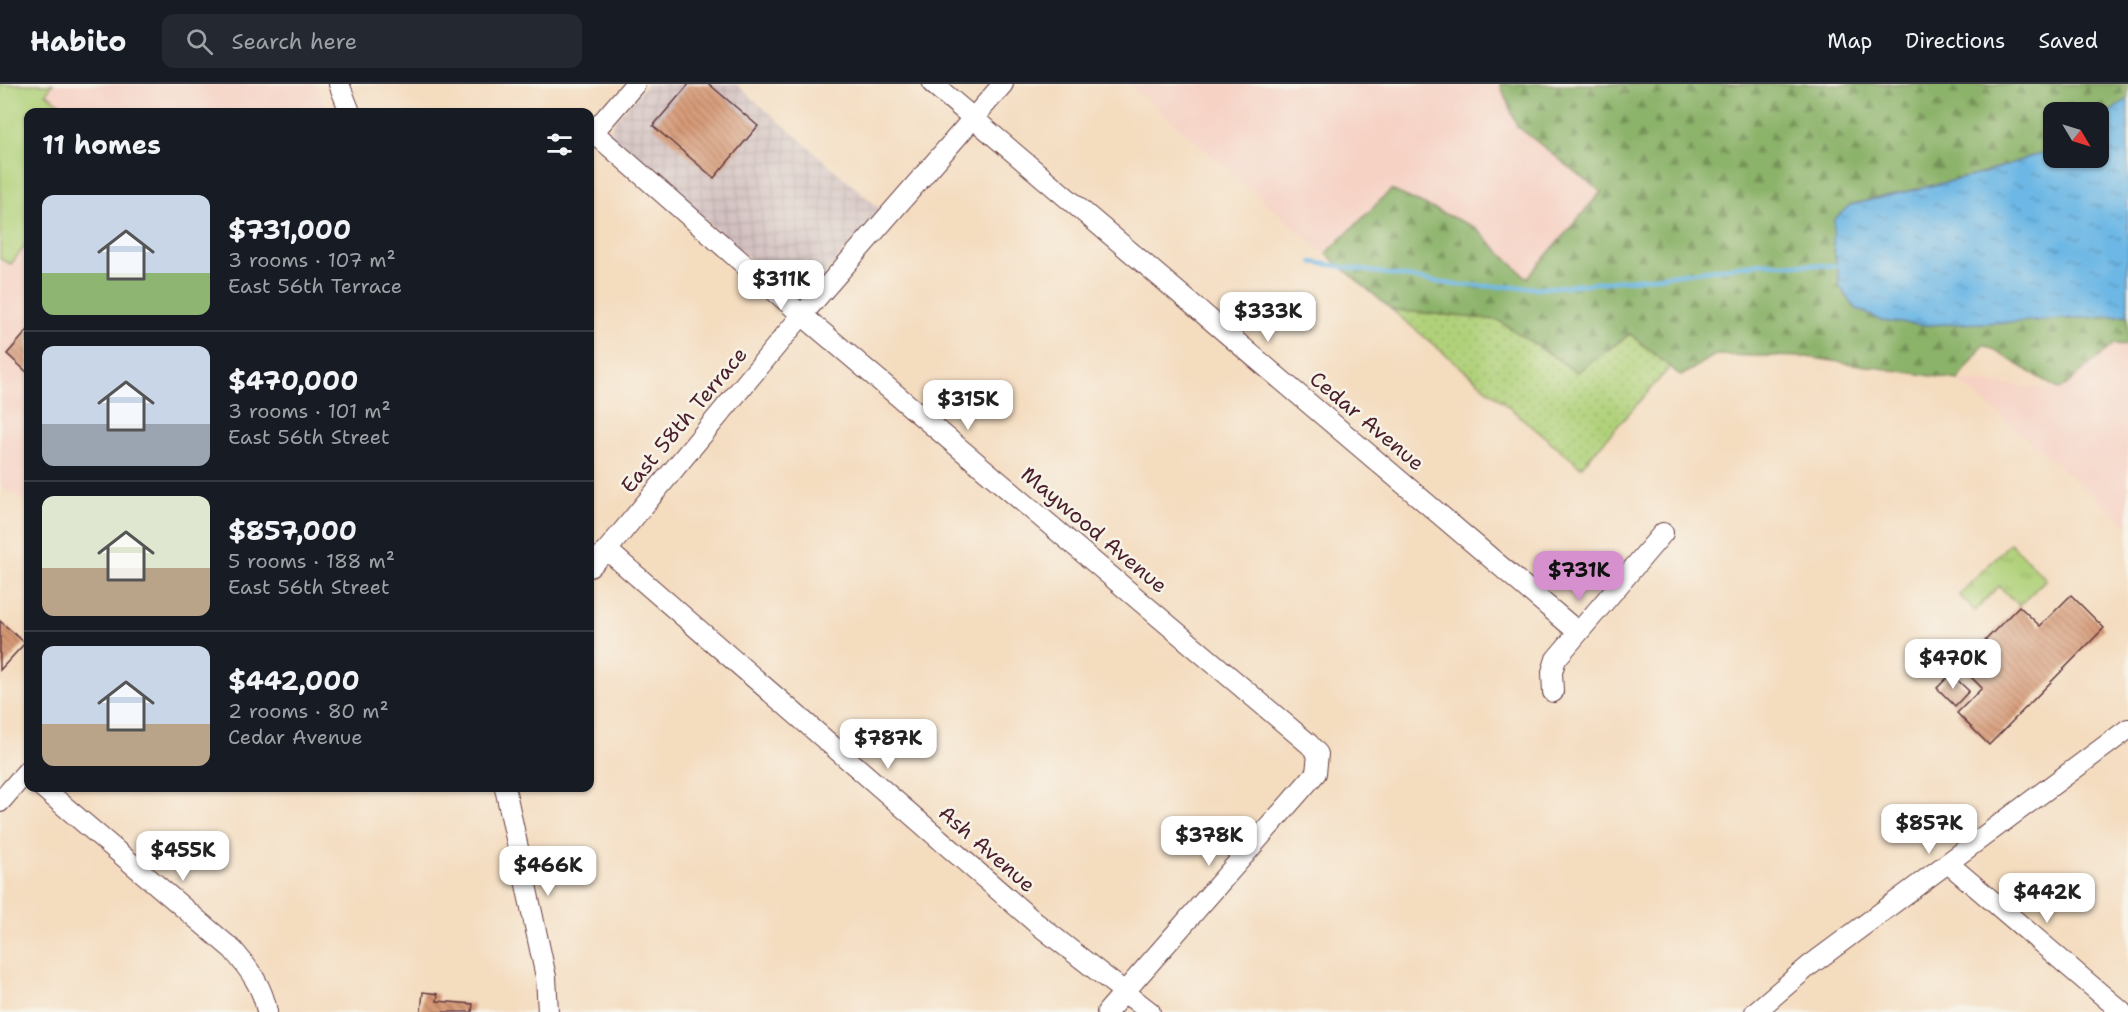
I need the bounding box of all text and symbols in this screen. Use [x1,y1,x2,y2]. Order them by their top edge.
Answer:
search box [162,14,582,68]
text: Habito [30,22,126,60]
icon: search [183,25,216,58]
text: Search here [231,27,357,56]
text: Map [1827,27,1872,55]
text: Directions [1905,27,2005,55]
text: Saved [2038,27,2098,55]
north arrow [2043,102,2109,168]
map controls [2043,102,2109,168]
text: 11 homes [42,127,161,162]
icon: filters [543,128,576,161]
text: $731,000 [228,212,351,247]
icon: home [90,219,162,291]
text: 3 rooms · 107 m² [228,247,396,273]
pin: $311K [739,260,823,311]
text: $311K [752,266,810,292]
text: East 56th Terrace [228,273,402,299]
pin: $333K [1226,292,1310,343]
text: $333K [1234,298,1302,324]
street label: East 58th Terrace [615,341,753,499]
text: $470,000 [228,363,358,398]
street label: Cedar Avenue [1304,365,1430,477]
icon: home [90,370,162,442]
pin: $315K [926,380,1010,431]
text: $315K [937,386,999,412]
text: 3 rooms · 101 m² [228,398,391,424]
text: East 56th Street [228,424,390,450]
street label: Maywood Avenue [1015,461,1173,599]
text: $857,000 [228,513,357,548]
icon: home [90,520,162,592]
text: 5 rooms · 188 m² [228,548,395,574]
pin: $731K [1537,551,1621,602]
text: $731K [1548,557,1610,583]
text: East 56th Street [228,574,390,600]
pin: $470K [1911,639,1995,690]
text: $470K [1919,645,1987,671]
text: $442,000 [228,663,360,698]
icon: home [90,670,162,742]
text: 2 rooms · 80 m² [228,698,389,724]
pin: $787K [846,719,930,770]
text: Cedar Avenue [228,724,363,750]
text: $787K [854,725,922,751]
street label: Ash Avenue [933,799,1041,899]
pin: $857K [1887,804,1971,855]
text: $857K [1895,810,1963,836]
pin: $378K [1167,816,1251,867]
text: $378K [1175,822,1243,848]
pin: $455K [141,831,225,882]
text: $455K [150,837,216,863]
pin: $466K [506,846,590,897]
text: $466K [513,852,583,878]
pin: $442K [2005,873,2089,924]
text: $442K [2013,879,2081,905]

